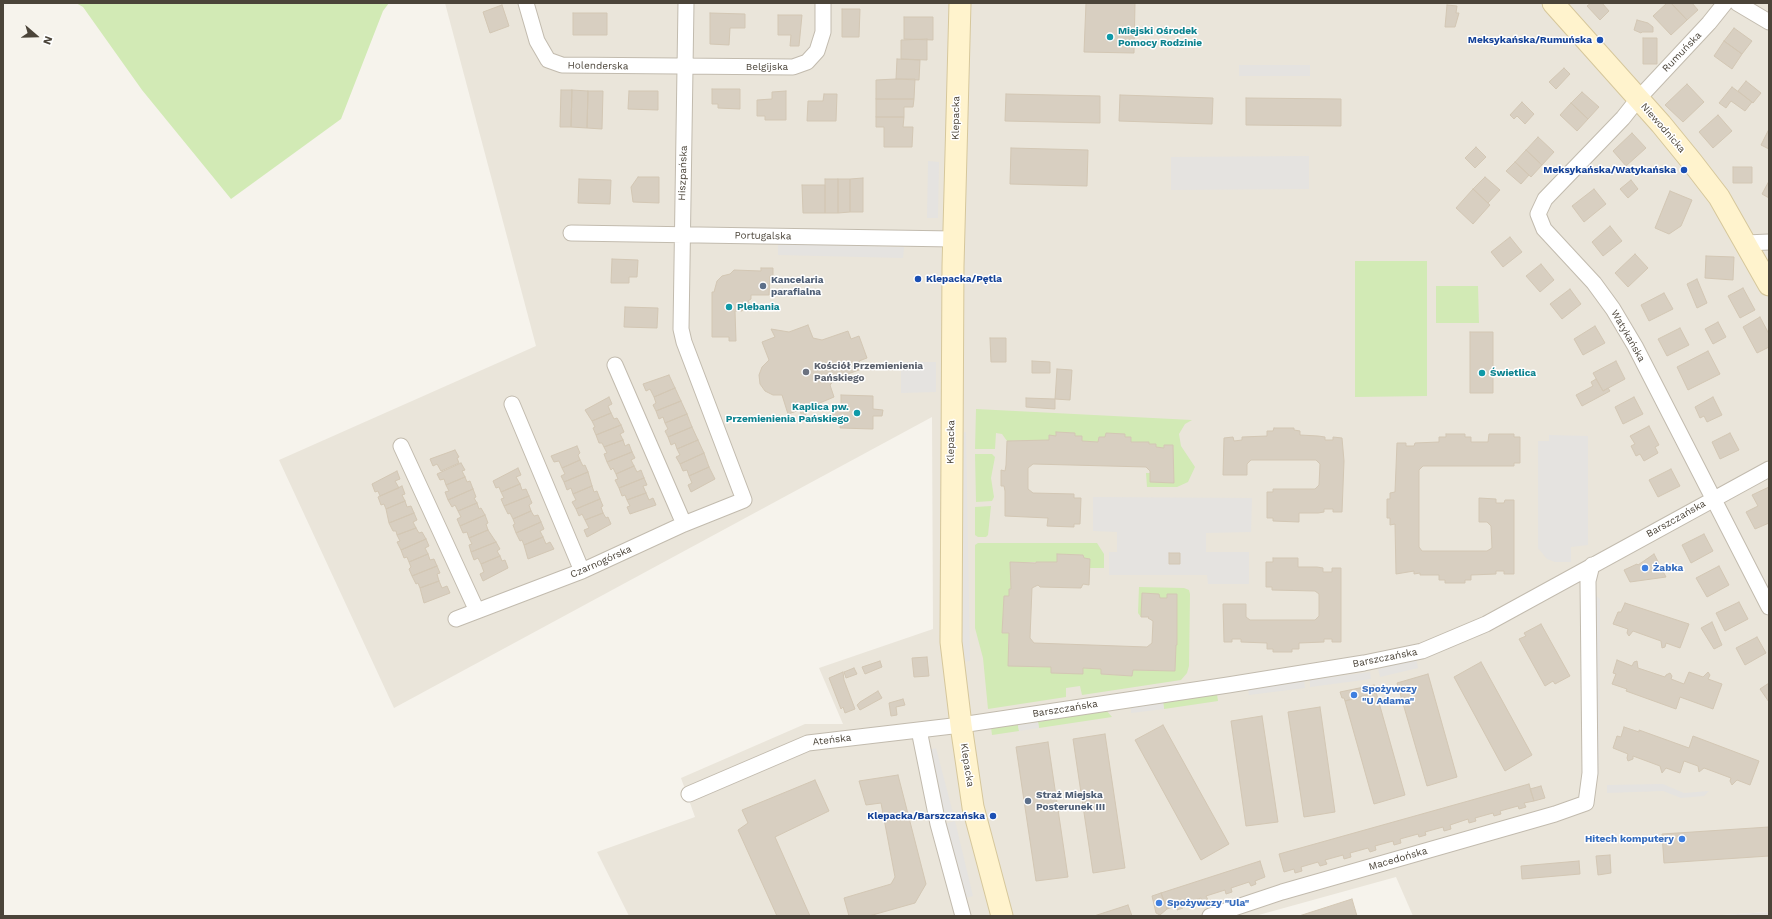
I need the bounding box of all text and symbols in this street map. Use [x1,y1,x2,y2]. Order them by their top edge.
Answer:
north arrow [16,16,56,56]
place label: Miejski Ośrodek Pomocy Rodzinie [1118,25,1202,48]
street label: Rumuńska [1660,29,1704,75]
marker: Miejski Ośrodek Pomocy Rodzinie [1105,32,1115,42]
text: N [40,34,55,46]
place label: Meksykańska/Rumuńska [1468,34,1592,46]
marker: Meksykańska/Rumuńska [1595,35,1605,45]
street label: Holenderska [568,59,628,73]
street label: Belgijska [746,61,788,73]
street label: Klepacka [950,96,962,140]
street label: Niewodnicka [1638,101,1688,155]
street label: Hiszpańska [676,145,690,201]
place label: Meksykańska/Watykańska [1543,164,1676,176]
marker: Meksykańska/Watykańska [1679,165,1689,175]
street label: Portugalska [735,230,791,242]
place label: Klepacka/Pętla [926,273,1002,285]
place label: Kancelaria parafialna [771,274,823,298]
marker: Klepacka/Pętla [913,274,923,284]
marker: Kancelaria parafialna [758,281,768,291]
place label: Plebania [737,301,780,313]
marker: Plebania [724,302,734,312]
street label: Watykańska [1608,308,1648,364]
place label: Kościół Przemienienia Pańskiego [814,360,923,384]
marker: Kościół Przemienienia Pańskiego [801,367,811,377]
place label: Świetlica [1490,367,1536,379]
marker: Świetlica [1477,368,1487,378]
place label: Kaplica pw. Przemienienia Pańskiego [726,401,849,424]
marker: Kaplica pw. Przemienienia Pańskiego [852,408,862,418]
street label: Klepacka [945,420,957,464]
street label: Barszczańska [1644,498,1708,540]
street label: Czarnogórska [568,543,634,581]
place label: Żabka [1653,562,1683,574]
marker: Żabka [1640,563,1650,573]
street label: Barszczańska [1352,646,1418,670]
place label: Spożywczy "U Adama" [1362,683,1417,706]
marker: Spożywczy "U Adama" [1349,690,1359,700]
street label: Barszczańska [1032,698,1098,720]
street label: Ateńska [812,732,852,748]
street label: Klepacka [958,742,976,788]
place label: Straż Miejska Posterunek III [1036,789,1105,812]
marker: Straż Miejska Posterunek III [1023,796,1033,806]
place label: Klepacka/Barszczańska [867,810,985,822]
marker: Klepacka/Barszczańska [988,811,998,821]
place label: Hitech komputery [1585,833,1674,845]
marker: Hitech komputery [1677,834,1687,844]
street label: Macedońska [1367,845,1429,873]
place label: Spożywczy "Ula" [1167,897,1249,909]
marker: Spożywczy "Ula" [1154,898,1164,908]

